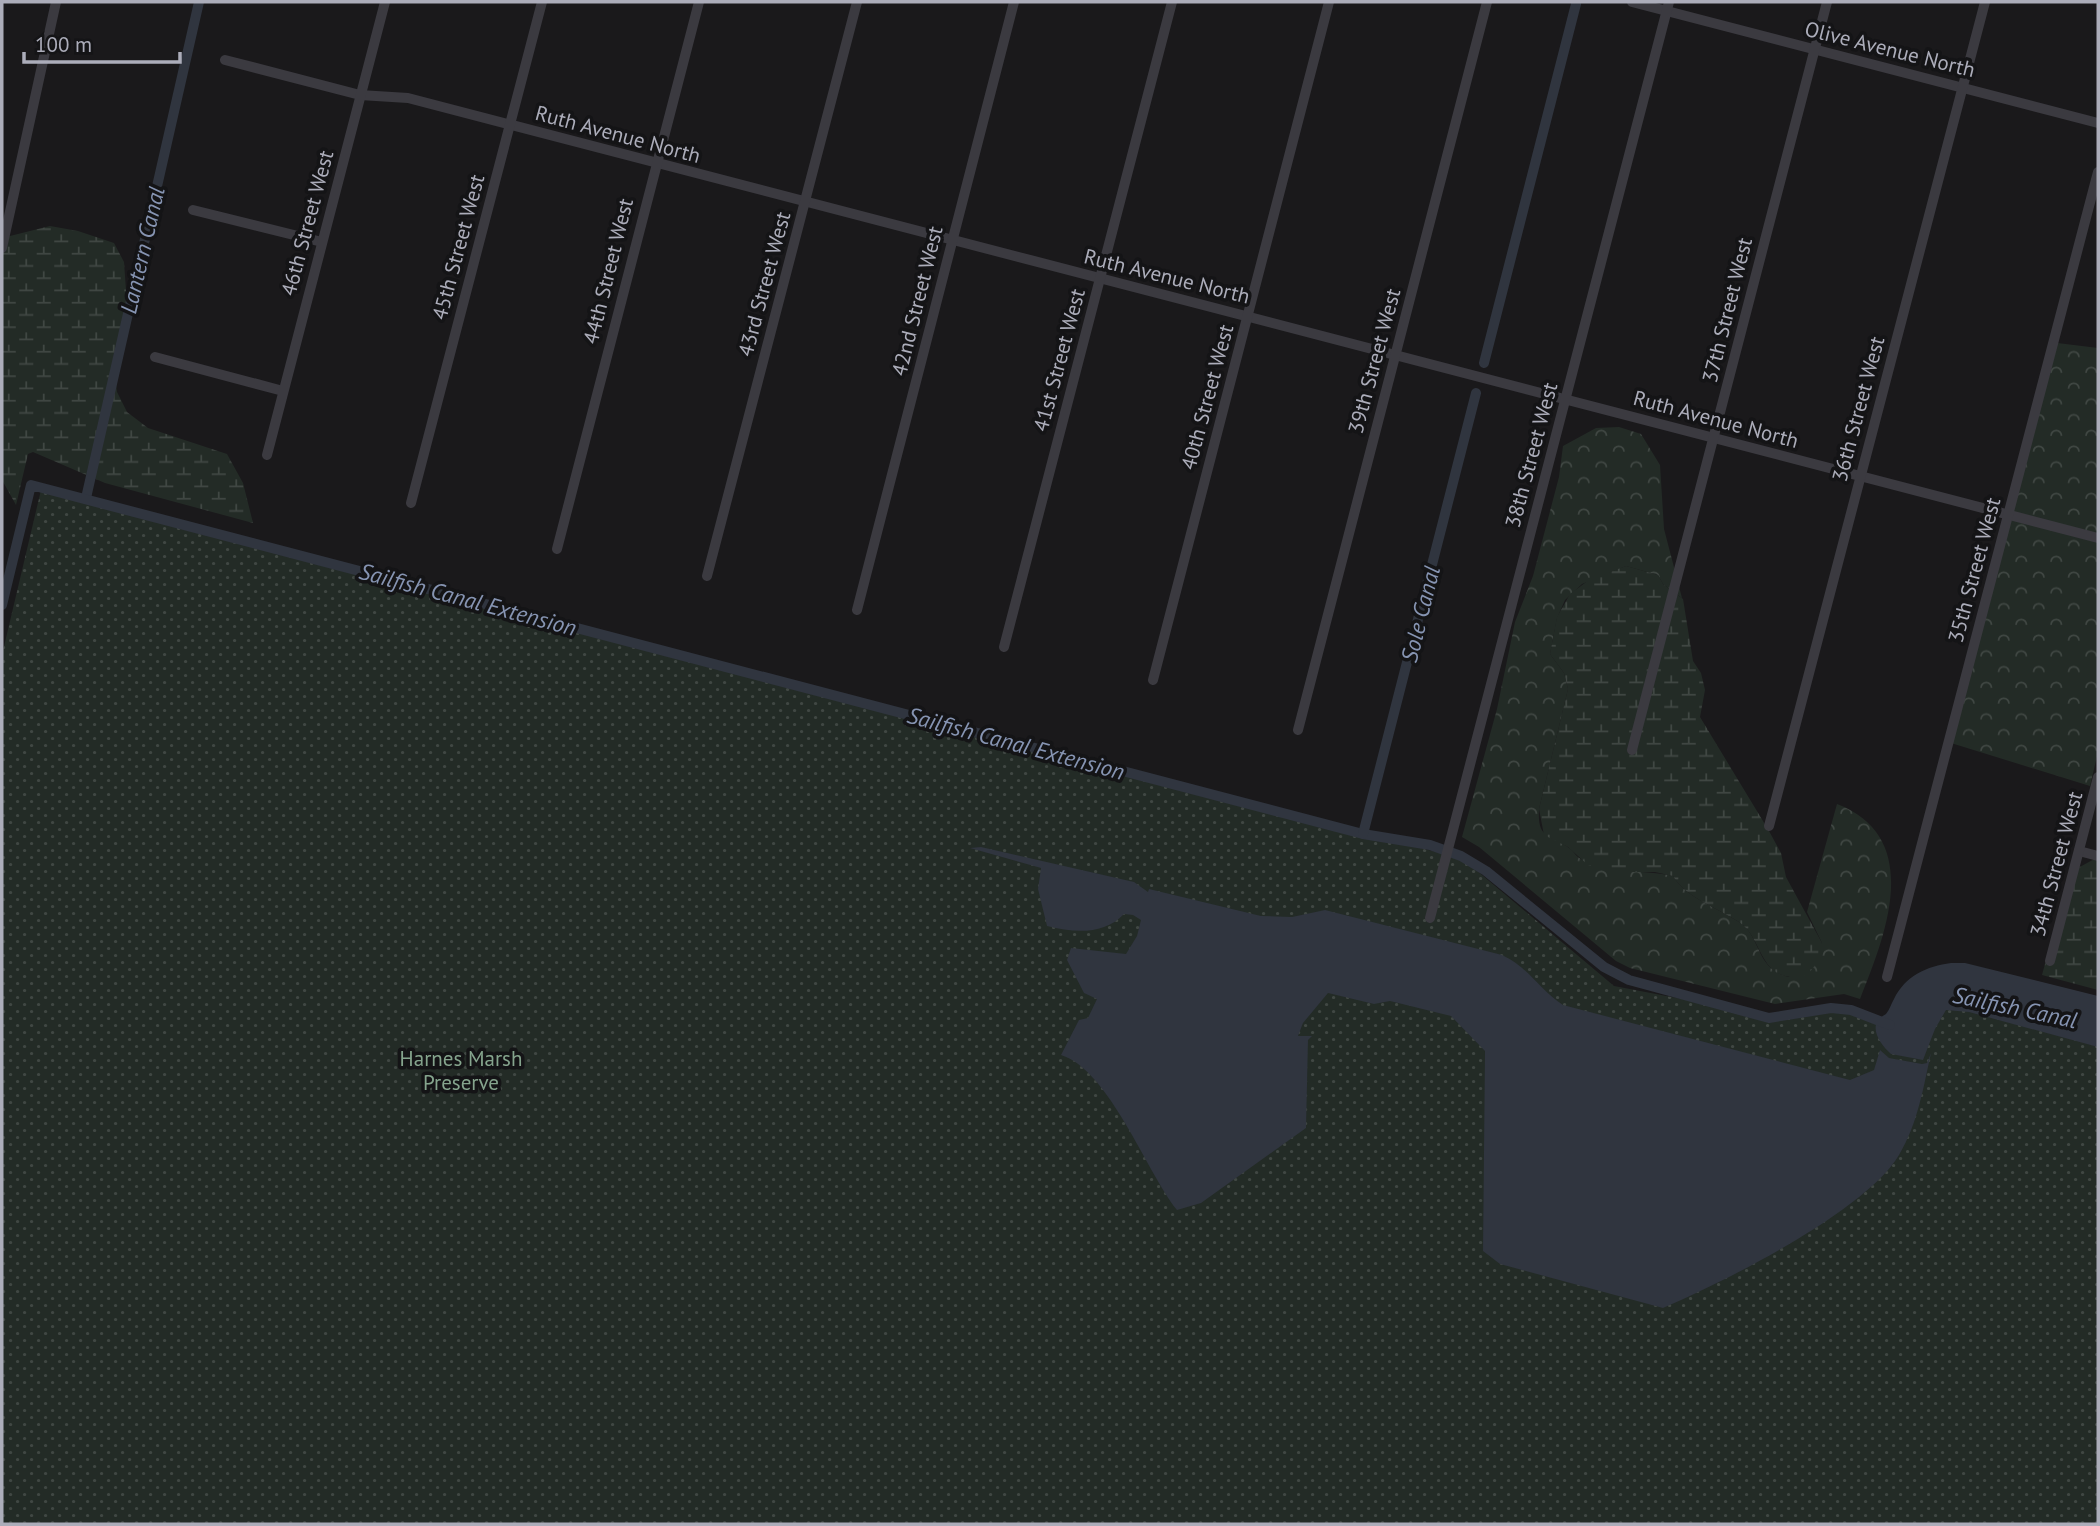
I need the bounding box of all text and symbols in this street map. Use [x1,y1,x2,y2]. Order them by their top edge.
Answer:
street label: Olive Avenue North [1802,15,1978,83]
scale bar [24,21,180,65]
text: 100 m [35,31,92,58]
street label: Ruth Avenue North [532,99,704,169]
street label: 46th Street West [275,147,339,299]
street label: 45th Street West [426,171,490,323]
water label: Lantern Canal [113,184,171,316]
street label: 44th Street West [577,195,639,347]
street label: 43rd Street West [732,209,796,359]
street label: 42nd Street West [885,223,949,379]
street label: 37th Street West [1696,235,1758,385]
street label: Ruth Avenue North [1081,242,1253,310]
street label: 39th Street West [1342,285,1406,437]
street label: 41st Street West [1027,286,1091,434]
street label: 40th Street West [1175,321,1239,473]
street label: 36th Street West [1826,333,1890,485]
street label: 38th Street West [1499,379,1563,531]
street label: Ruth Avenue North [1630,384,1802,454]
street label: 35th Street West [1942,494,2006,646]
water label: Sailfish Canal Extension [356,556,580,642]
water label: Sole Canal [1394,563,1446,665]
water label: Sailfish Canal Extension [904,700,1128,786]
street label: 34th Street West [2024,788,2088,940]
water label: Sailfish Canal [1950,980,2080,1034]
park label: Harnes Marsh Preserve [400,1045,522,1096]

